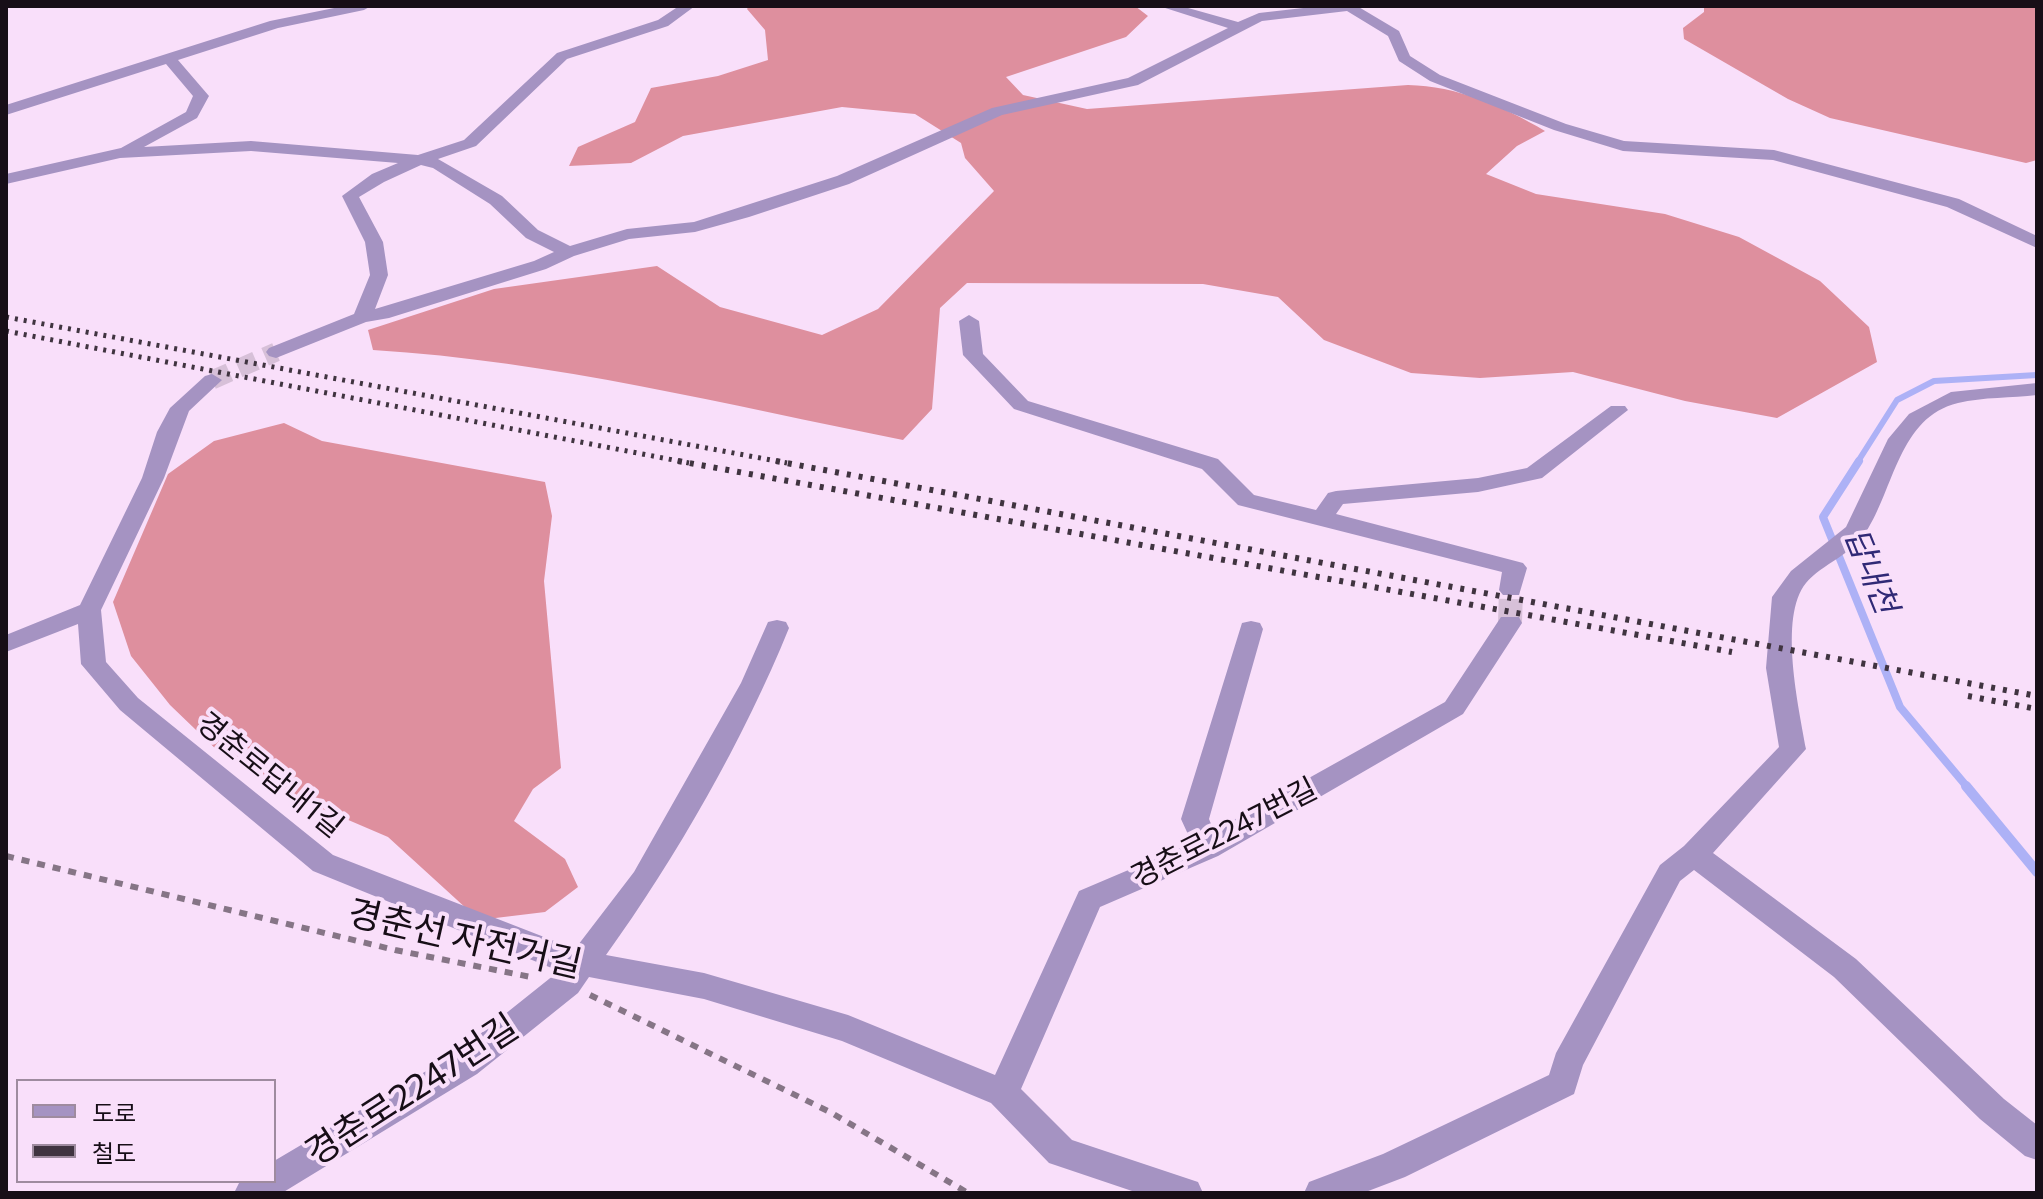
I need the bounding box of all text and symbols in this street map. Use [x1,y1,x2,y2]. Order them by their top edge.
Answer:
water label: 답내천 [1837,523,1905,619]
street label: 경춘로답내1길 [189,705,351,845]
street label: 경춘로2247번길 [1125,771,1323,895]
street label: 경춘선 자전거길 [344,891,586,987]
street label: 경춘로2247번길 [298,1005,526,1175]
legend [16,1079,276,1183]
text: 도로 [92,1098,136,1127]
text: 철도 [92,1138,136,1167]

